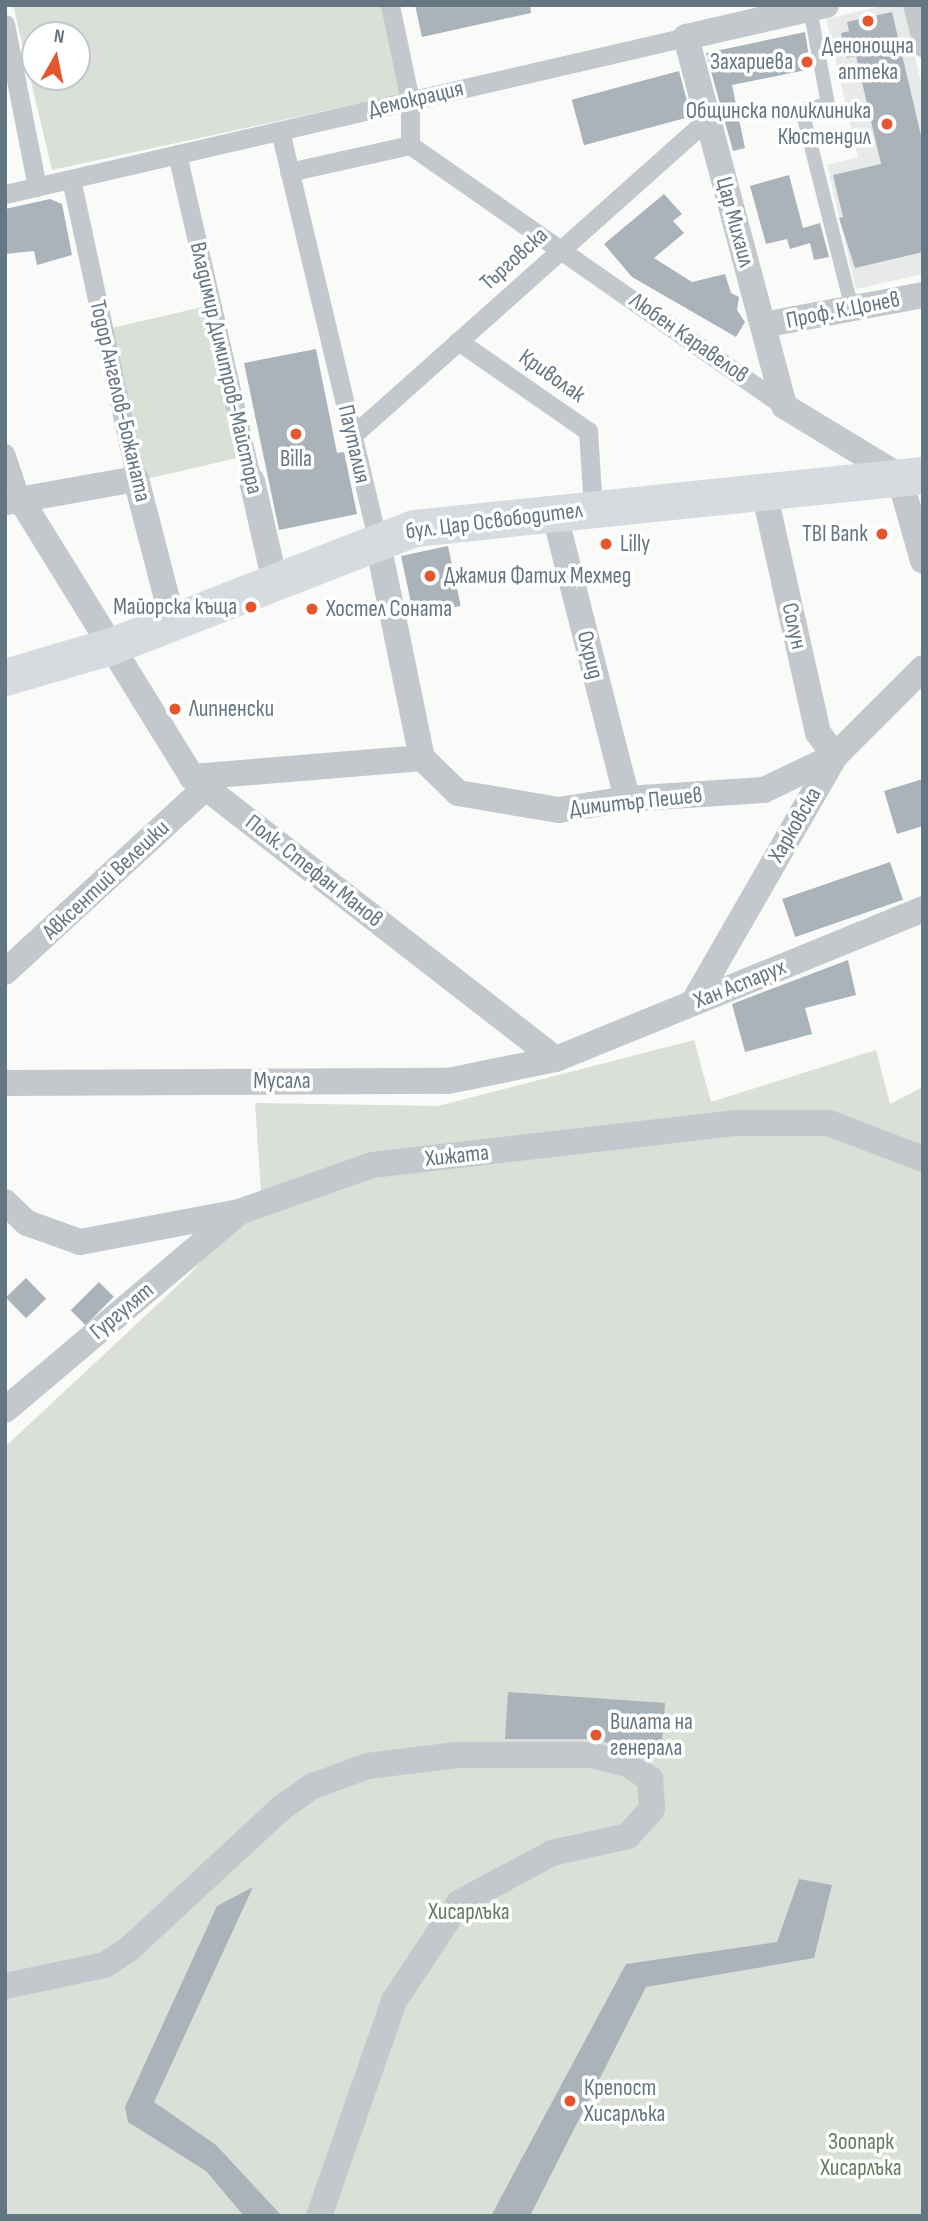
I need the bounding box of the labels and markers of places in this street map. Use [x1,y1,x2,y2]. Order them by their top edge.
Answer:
marker: Денонощна аптека [860,13,876,29]
place label: Денонощна аптека [822,32,914,86]
place label: Захариева [710,48,793,76]
marker: Захариева [799,54,815,70]
place label: Общинска поликлиника Кюстендил [686,97,871,151]
marker: Общинска поликлиника Кюстендил [877,114,897,134]
marker: Billa [288,426,304,442]
place label: Billa [280,445,312,473]
place label: TBI Bank [802,520,868,548]
marker: TBI Bank [874,526,890,542]
place label: Lilly [620,530,650,558]
marker: Lilly [598,536,614,552]
place label: Джамия Фатих Мехмед [444,562,631,590]
marker: Джамия Фатих Мехмед [422,568,438,584]
place label: Майорска къща [113,593,237,621]
place label: Хостел Соната [326,595,452,623]
marker: Майорска къща [243,599,259,615]
marker: Хостел Соната [304,601,320,617]
place label: Липненски [189,695,274,723]
marker: Липненски [167,701,183,717]
place label: Вилата на генерала [610,1708,693,1762]
marker: Вилата на генерала [588,1727,604,1743]
place label: Крепост Хисарлъка [584,2074,665,2128]
marker: Крепост Хисарлъка [562,2093,578,2109]

